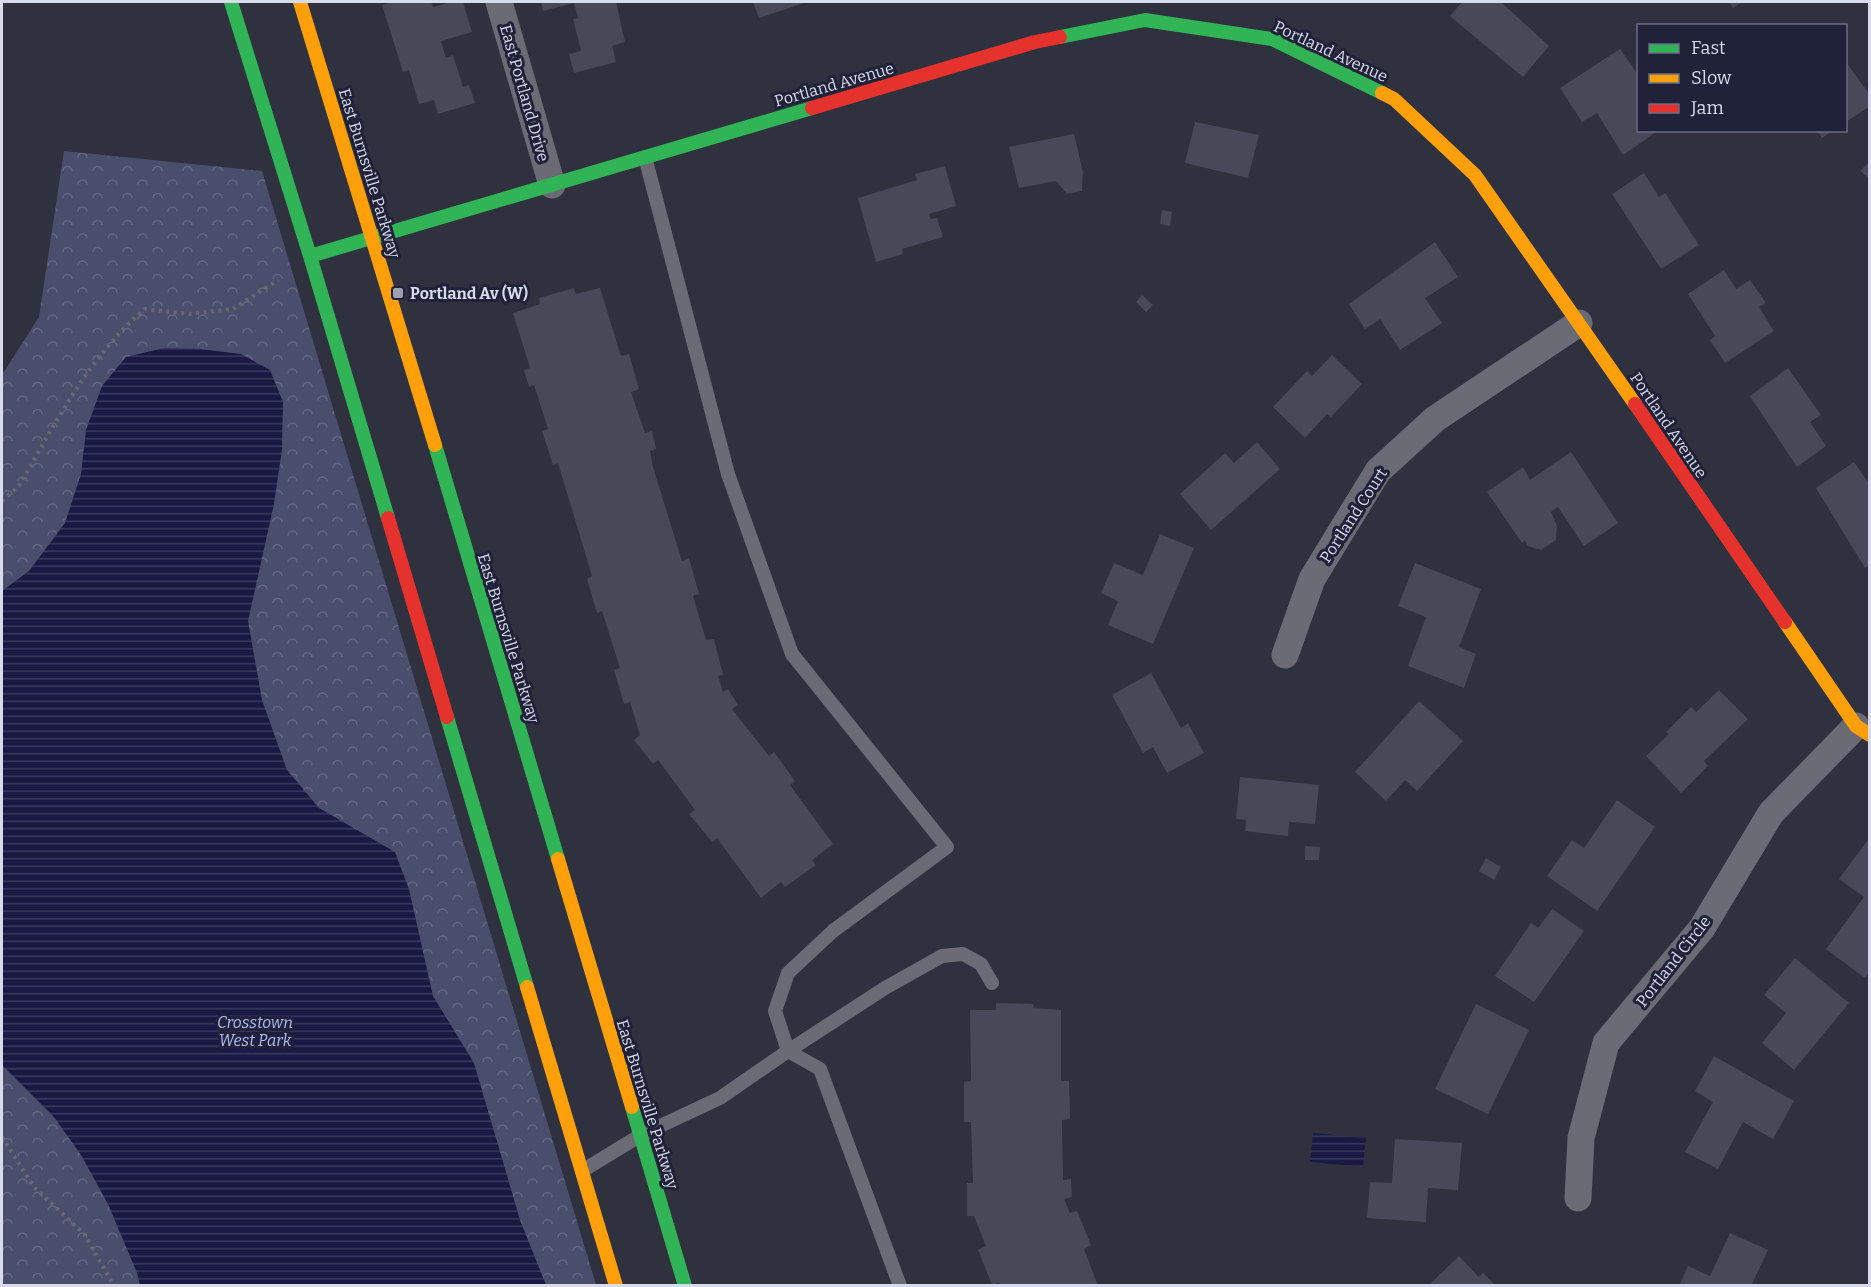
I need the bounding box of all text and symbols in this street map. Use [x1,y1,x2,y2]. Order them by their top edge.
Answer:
street label: Portland Avenue [1271,17,1391,86]
street label: East Portland Drive [496,22,553,164]
legend [1637,24,1847,132]
text: Fast [1691,37,1726,59]
street label: Portland Avenue [772,58,896,111]
text: Slow [1691,67,1732,89]
street label: East Burnsville Parkway [335,86,405,261]
text: Jam [1690,97,1724,119]
place label: Portland Av (W) [410,284,528,303]
marker: Portland Av (W) [391,286,405,300]
street label: Portland Avenue [1626,369,1711,482]
street label: Portland Court [1316,464,1391,566]
street label: East Burnsville Parkway [474,551,544,726]
street label: Portland Circle [1632,912,1715,1010]
park label: Crosstown West Park [217,1013,293,1050]
street label: East Burnsville Parkway [613,1017,683,1192]

